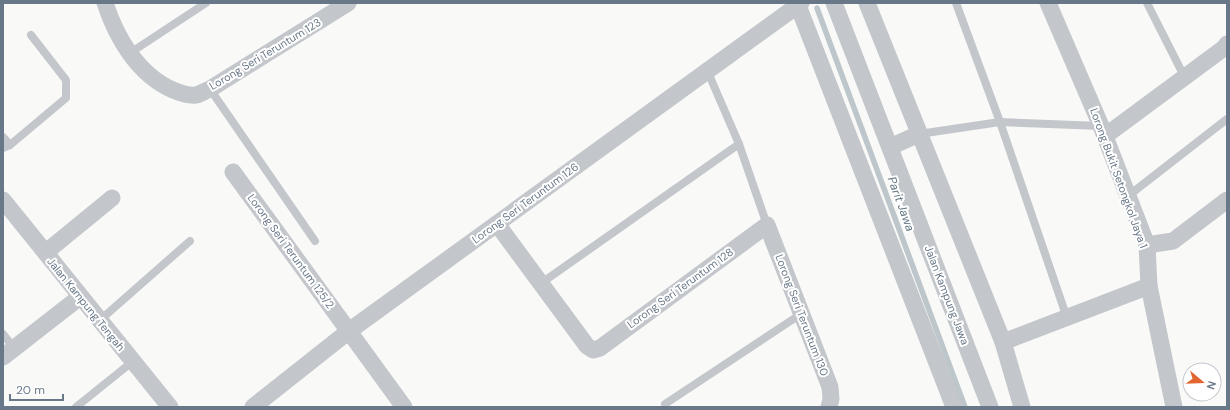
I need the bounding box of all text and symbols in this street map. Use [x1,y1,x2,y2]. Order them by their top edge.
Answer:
street label: Lorong Seri Teruntum 123 [207,15,323,93]
street label: Lorong Bukit Setongkol Jaya 1 [1087,106,1151,250]
street label: Lorong Seri Teruntum 126 [469,160,581,246]
water label: Parit Jawa [884,174,918,234]
street label: Lorong Seri Teruntum 125/2 [245,191,337,311]
street label: Jalan Kampung Jawa [922,243,972,347]
street label: Lorong Seri Teruntum 128 [624,245,736,331]
street label: Lorong Seri Teruntum 130 [772,252,832,378]
street label: Jalan Kampung Tengah [44,255,128,353]
north arrow [1182,362,1222,402]
scale bar [10,376,63,402]
text: N [1204,379,1219,391]
text: 20 m [16,382,45,398]

